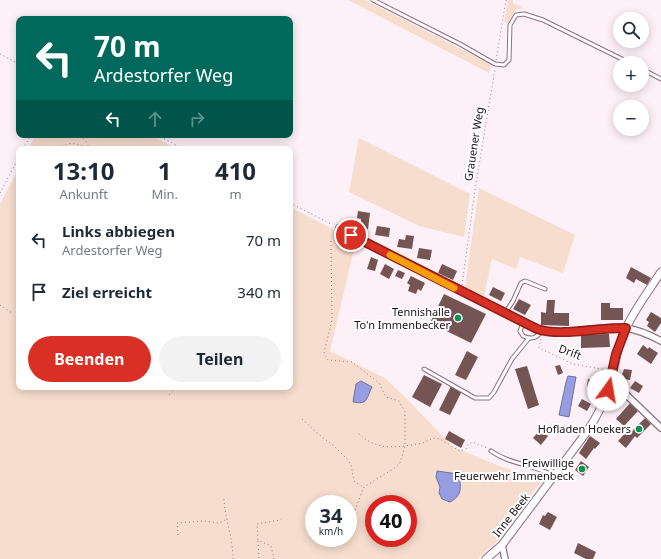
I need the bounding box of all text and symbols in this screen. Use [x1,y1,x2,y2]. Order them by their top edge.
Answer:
map controls [613,12,649,136]
button: search [613,12,649,48]
text: 70 m [94,27,161,65]
icon: left [28,32,80,84]
button: + [613,56,649,92]
text: Ardestorfer Weg [94,63,233,87]
button: − [613,100,649,136]
street label: Grauener Weg [460,106,487,182]
icon: left [102,108,124,130]
icon: ahead [144,108,166,130]
icon: right [186,108,208,130]
text: 13:10 [53,154,115,187]
text: 1 [158,154,172,187]
text: 410 [215,154,256,187]
text: Ankunft [59,185,108,203]
text: Min. [151,185,178,203]
text: m [229,185,242,203]
pin [334,218,368,252]
text: Links abbiegen [62,221,175,241]
icon: arrive [340,224,362,246]
icon: left [28,229,50,251]
text: 70 m [246,230,281,250]
text: Ardestorfer Weg [62,241,163,259]
icon: arrive [28,281,50,303]
text: Ziel erreicht [62,282,152,302]
text: 340 m [237,282,281,302]
place label: Tennishalle To'n Immenbecker [354,304,450,332]
marker: Tennishalle To'n Immenbecker [453,313,463,323]
button: Beenden [28,336,151,382]
button: Teilen [159,336,281,382]
street label: Drift [557,340,584,363]
position arrow [587,369,629,411]
place label: Hofladen Hoekers [538,421,631,436]
marker: Hofladen Hoekers [634,424,644,434]
place label: Freiwillige Feuerwehr Immenbeck [454,455,574,483]
marker: Freiwillige Feuerwehr Immenbeck [577,464,587,474]
street label: Inne Beek [489,490,533,540]
speed limit sign: 40 [365,495,417,547]
text: 34 [320,502,342,529]
text: km/h [319,524,343,538]

